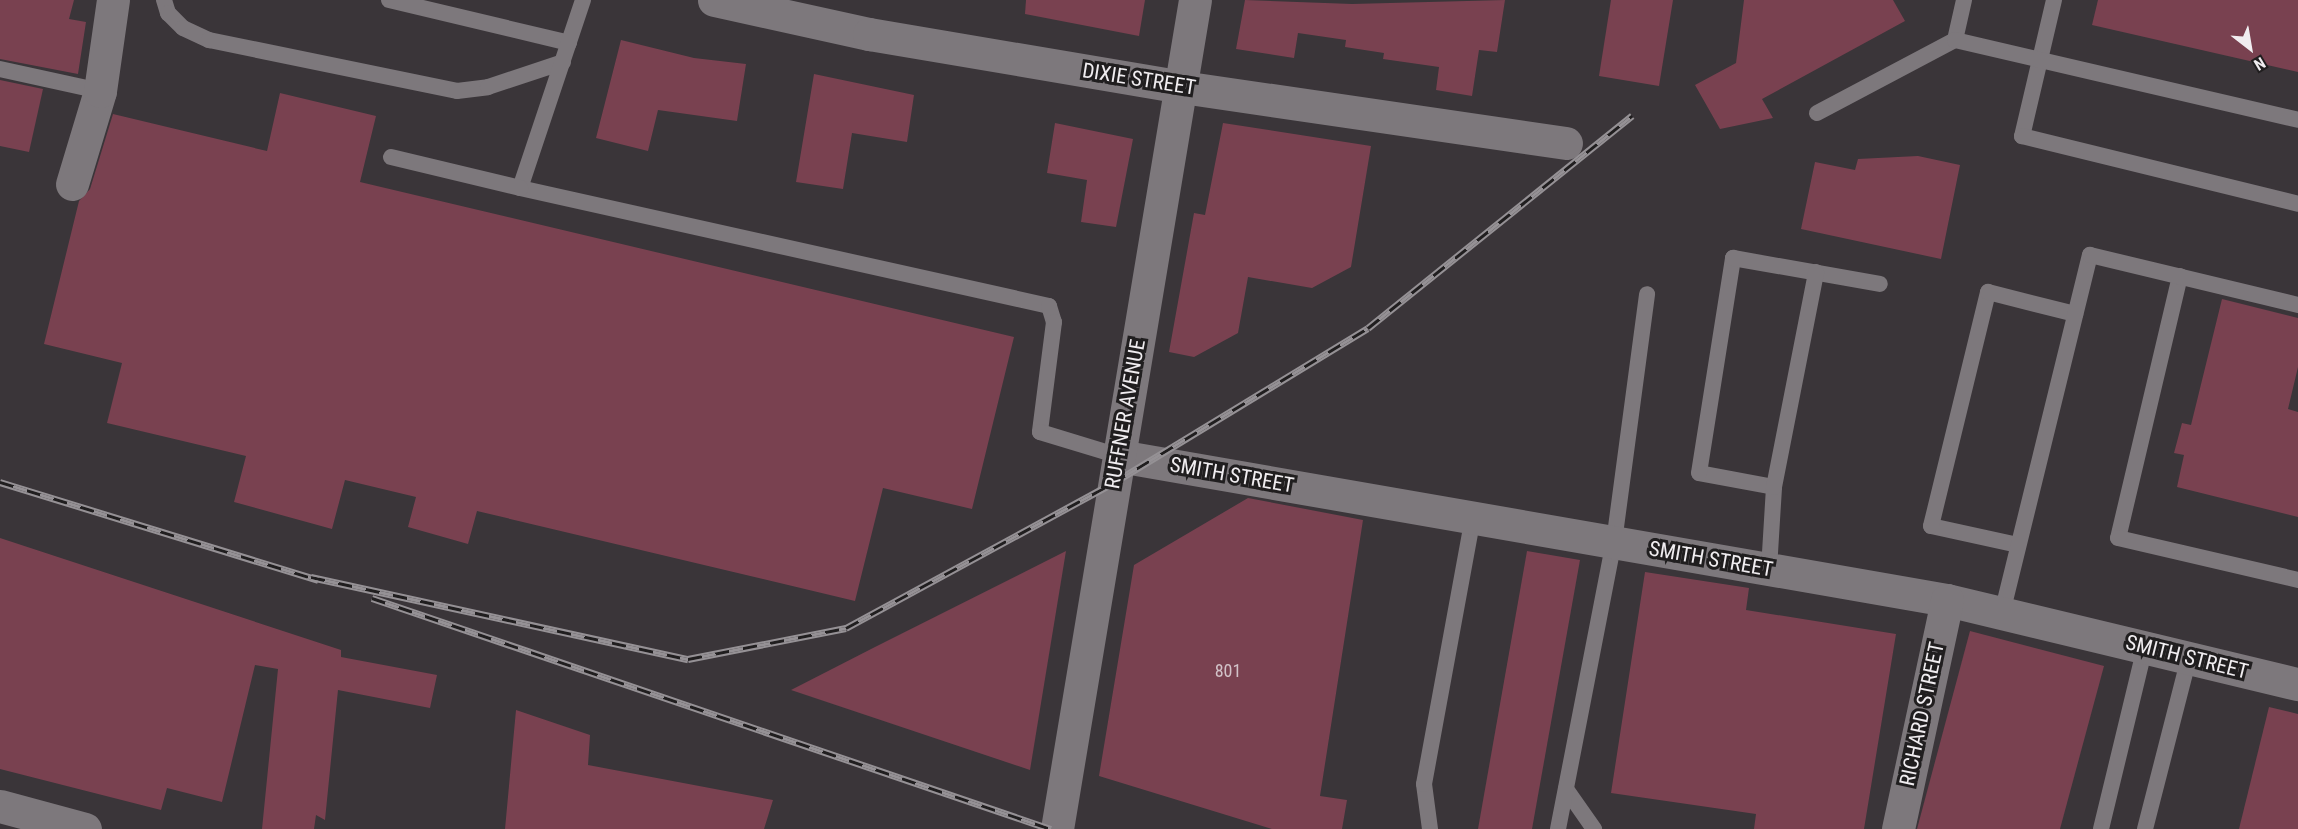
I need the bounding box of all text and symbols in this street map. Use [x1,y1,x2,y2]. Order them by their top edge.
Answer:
north arrow [2220,18,2280,78]
text: N [2250,53,2269,75]
street label: DIXIE STREET [1080,58,1198,100]
street label: RUFFNER AVENUE [1099,337,1151,491]
street label: SMITH STREET [1168,452,1296,498]
street label: SMITH STREET [1647,536,1775,582]
street label: SMITH STREET [2123,630,2251,684]
street label: RICHARD STREET [1894,640,1950,788]
house number: 801 [1215,660,1241,682]

